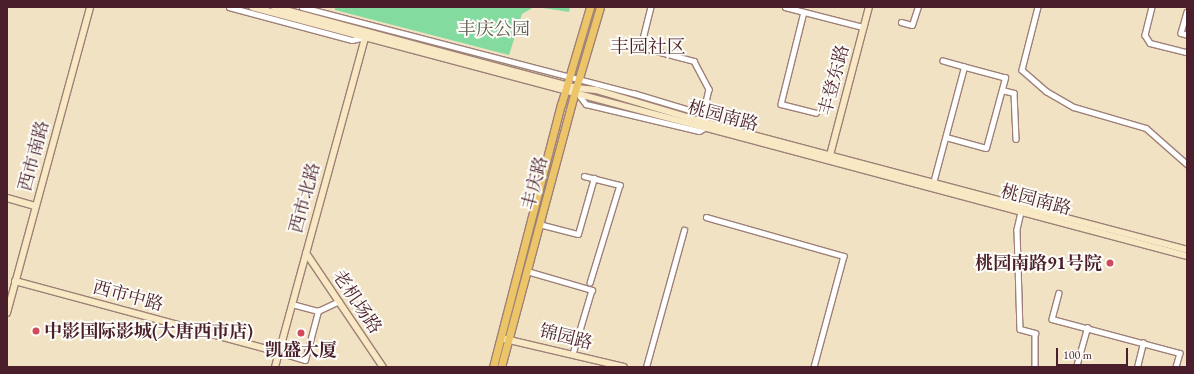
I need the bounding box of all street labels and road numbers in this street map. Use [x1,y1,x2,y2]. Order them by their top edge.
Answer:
street label: 丰登东路 [814,42,854,118]
street label: 桃园南路 [685,96,761,136]
street label: 西市南路 [14,118,54,194]
street label: 丰庆路 [518,154,552,212]
street label: 西市北路 [285,160,325,236]
street label: 桃园南路 [998,180,1074,220]
street label: 老机场路 [328,266,386,338]
street label: 西市中路 [90,276,166,316]
street label: 锦园路 [537,320,595,354]

